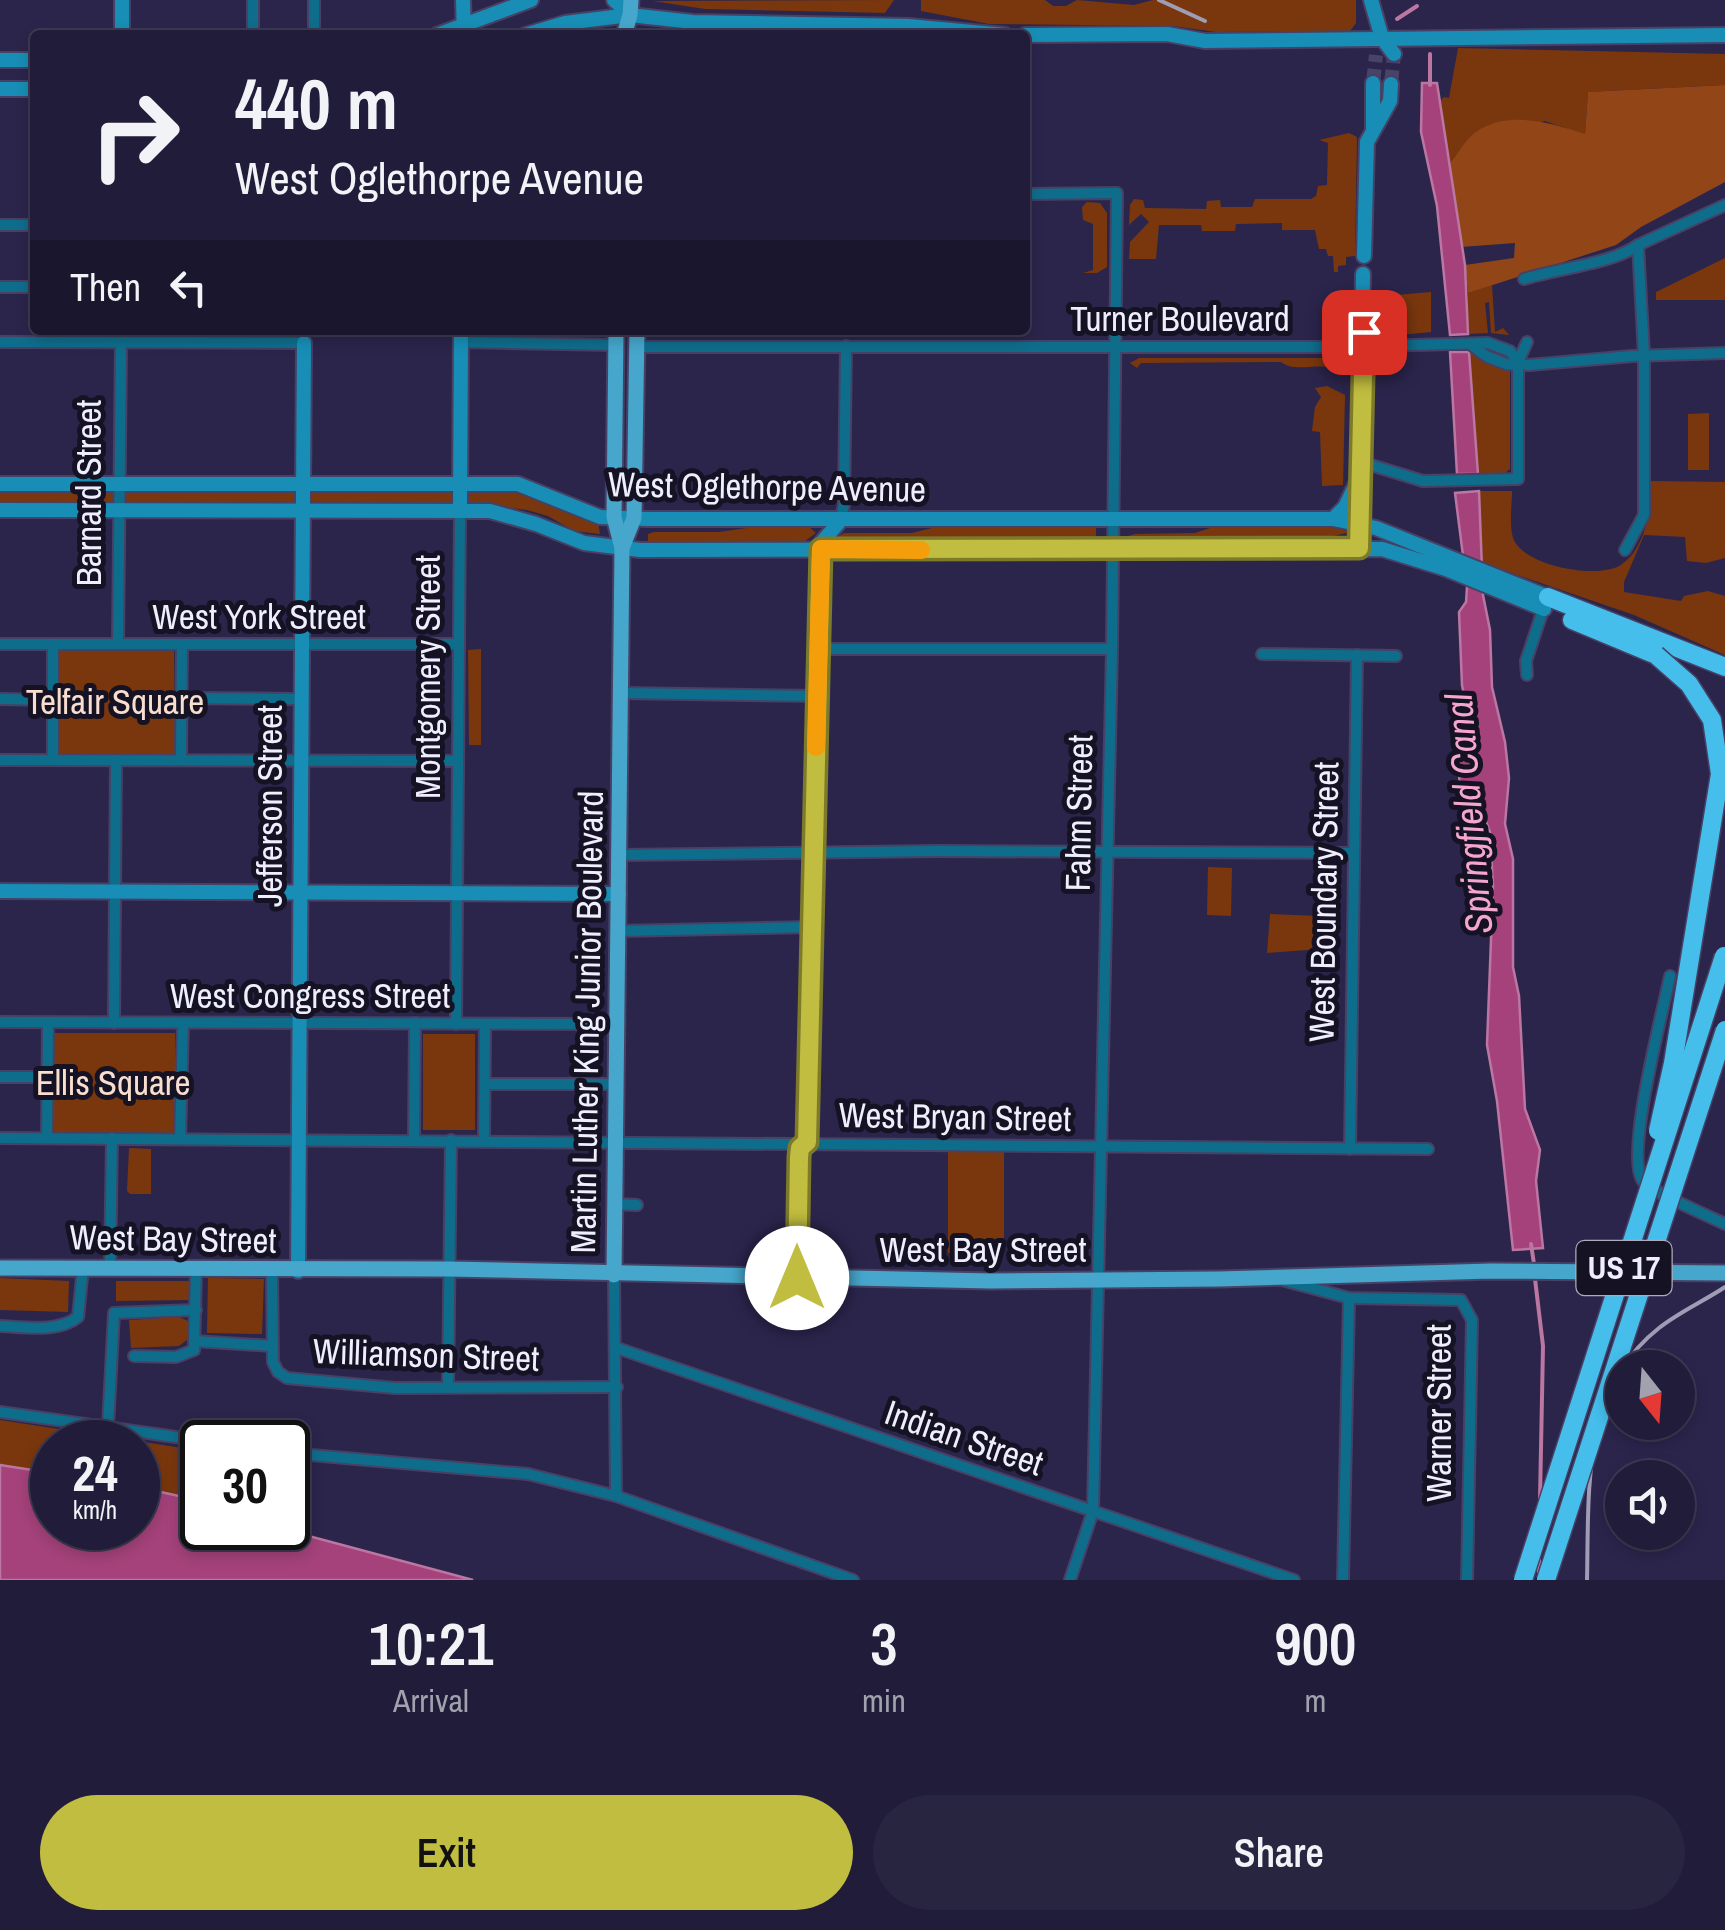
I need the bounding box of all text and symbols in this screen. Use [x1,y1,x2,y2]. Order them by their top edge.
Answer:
text: 440 m [235,57,398,151]
icon: right [70,70,200,200]
text: West Oglethorpe Avenue [235,147,644,208]
icon: left [161,260,216,315]
text: Then [70,262,141,313]
pin [1322,290,1407,375]
street label: Turner Boulevard [1070,295,1290,342]
icon: arrive [1337,305,1392,360]
street label: Barnard Street [65,400,112,586]
street label: West Oglethorpe Avenue [608,460,926,513]
street label: Montgomery Street [404,555,451,799]
street label: West York Street [152,593,366,640]
park label: Telfair Square [26,678,204,725]
water label: Springfield Canal [1433,691,1504,936]
street label: Jefferson Street [246,705,293,907]
street label: Fahm Street [1054,734,1103,892]
street label: West Boundary Street [1298,761,1349,1043]
street label: Martin Luther King Junior Boulevard [559,790,614,1254]
street label: West Congress Street [170,972,450,1019]
park label: Ellis Square [36,1059,190,1106]
street label: West Bryan Street [838,1091,1072,1142]
street label: West Bay Street [69,1213,277,1264]
position arrow [745,1226,849,1330]
street label: West Bay Street [880,1226,1086,1273]
road number: US 17 [1576,1241,1672,1295]
street label: Warner Street [1415,1324,1462,1502]
street label: Williamson Street [312,1327,540,1382]
north arrow [1605,1350,1695,1440]
map controls [1605,1350,1695,1550]
street label: Indian Street [879,1389,1050,1487]
speed limit sign: 30 [180,1420,310,1550]
text: 24 [72,1439,118,1507]
button: sound [1605,1460,1695,1550]
text: km/h [73,1493,117,1527]
text: 10:21 [369,1603,493,1684]
text: 3 [870,1603,898,1684]
text: 900 [1274,1603,1356,1684]
text: Arrival [393,1679,469,1722]
text: min [862,1679,906,1722]
text: m [1304,1679,1326,1722]
button: Exit [40,1795,853,1910]
button: Share [873,1795,1685,1910]

